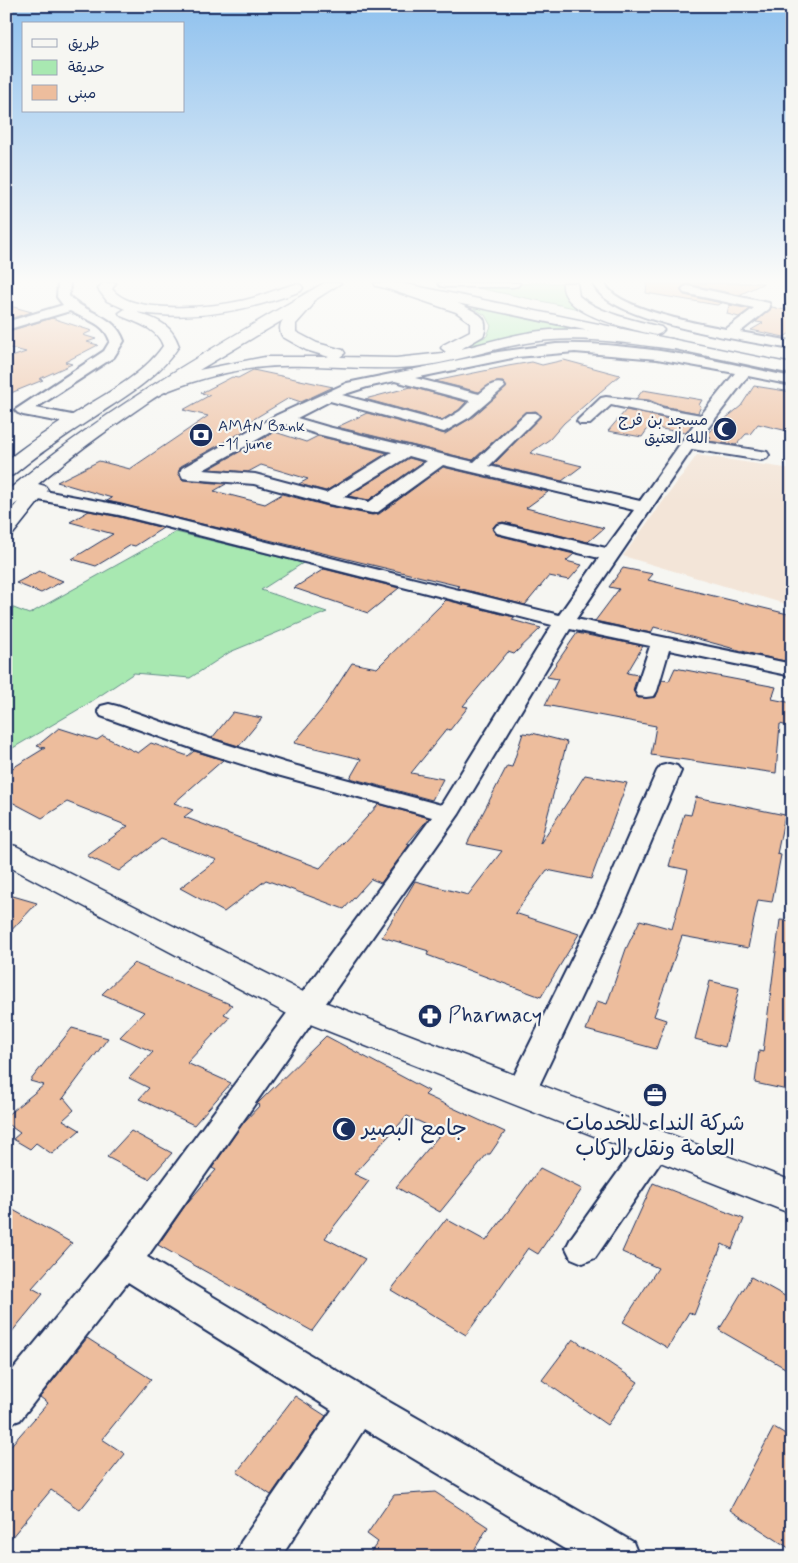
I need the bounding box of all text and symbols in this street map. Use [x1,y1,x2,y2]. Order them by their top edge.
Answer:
legend [22,22,185,112]
text: طريق [68,34,100,54]
text: حديقة [68,58,105,78]
text: مبنى [68,84,96,104]
place label: مسجد بن فرج الله العتيق [618,410,708,449]
place label: AMAN Bank -11 june [218,416,305,455]
mosque icon: مسجد بن فرج الله العتيق [712,416,738,442]
bank icon: AMAN Bank -11 june [188,422,214,448]
place label: Pharmacy [448,1002,542,1030]
pharmacy icon: Pharmacy [417,1003,443,1029]
office icon: شركة النداء للخدمات العامة ونقل الركاب [642,1082,668,1108]
place label: شركة النداء للخدمات العامة ونقل الركاب [565,1110,745,1163]
place label: جامع البصير [360,1115,467,1144]
mosque icon: جامع البصير [331,1116,357,1142]

